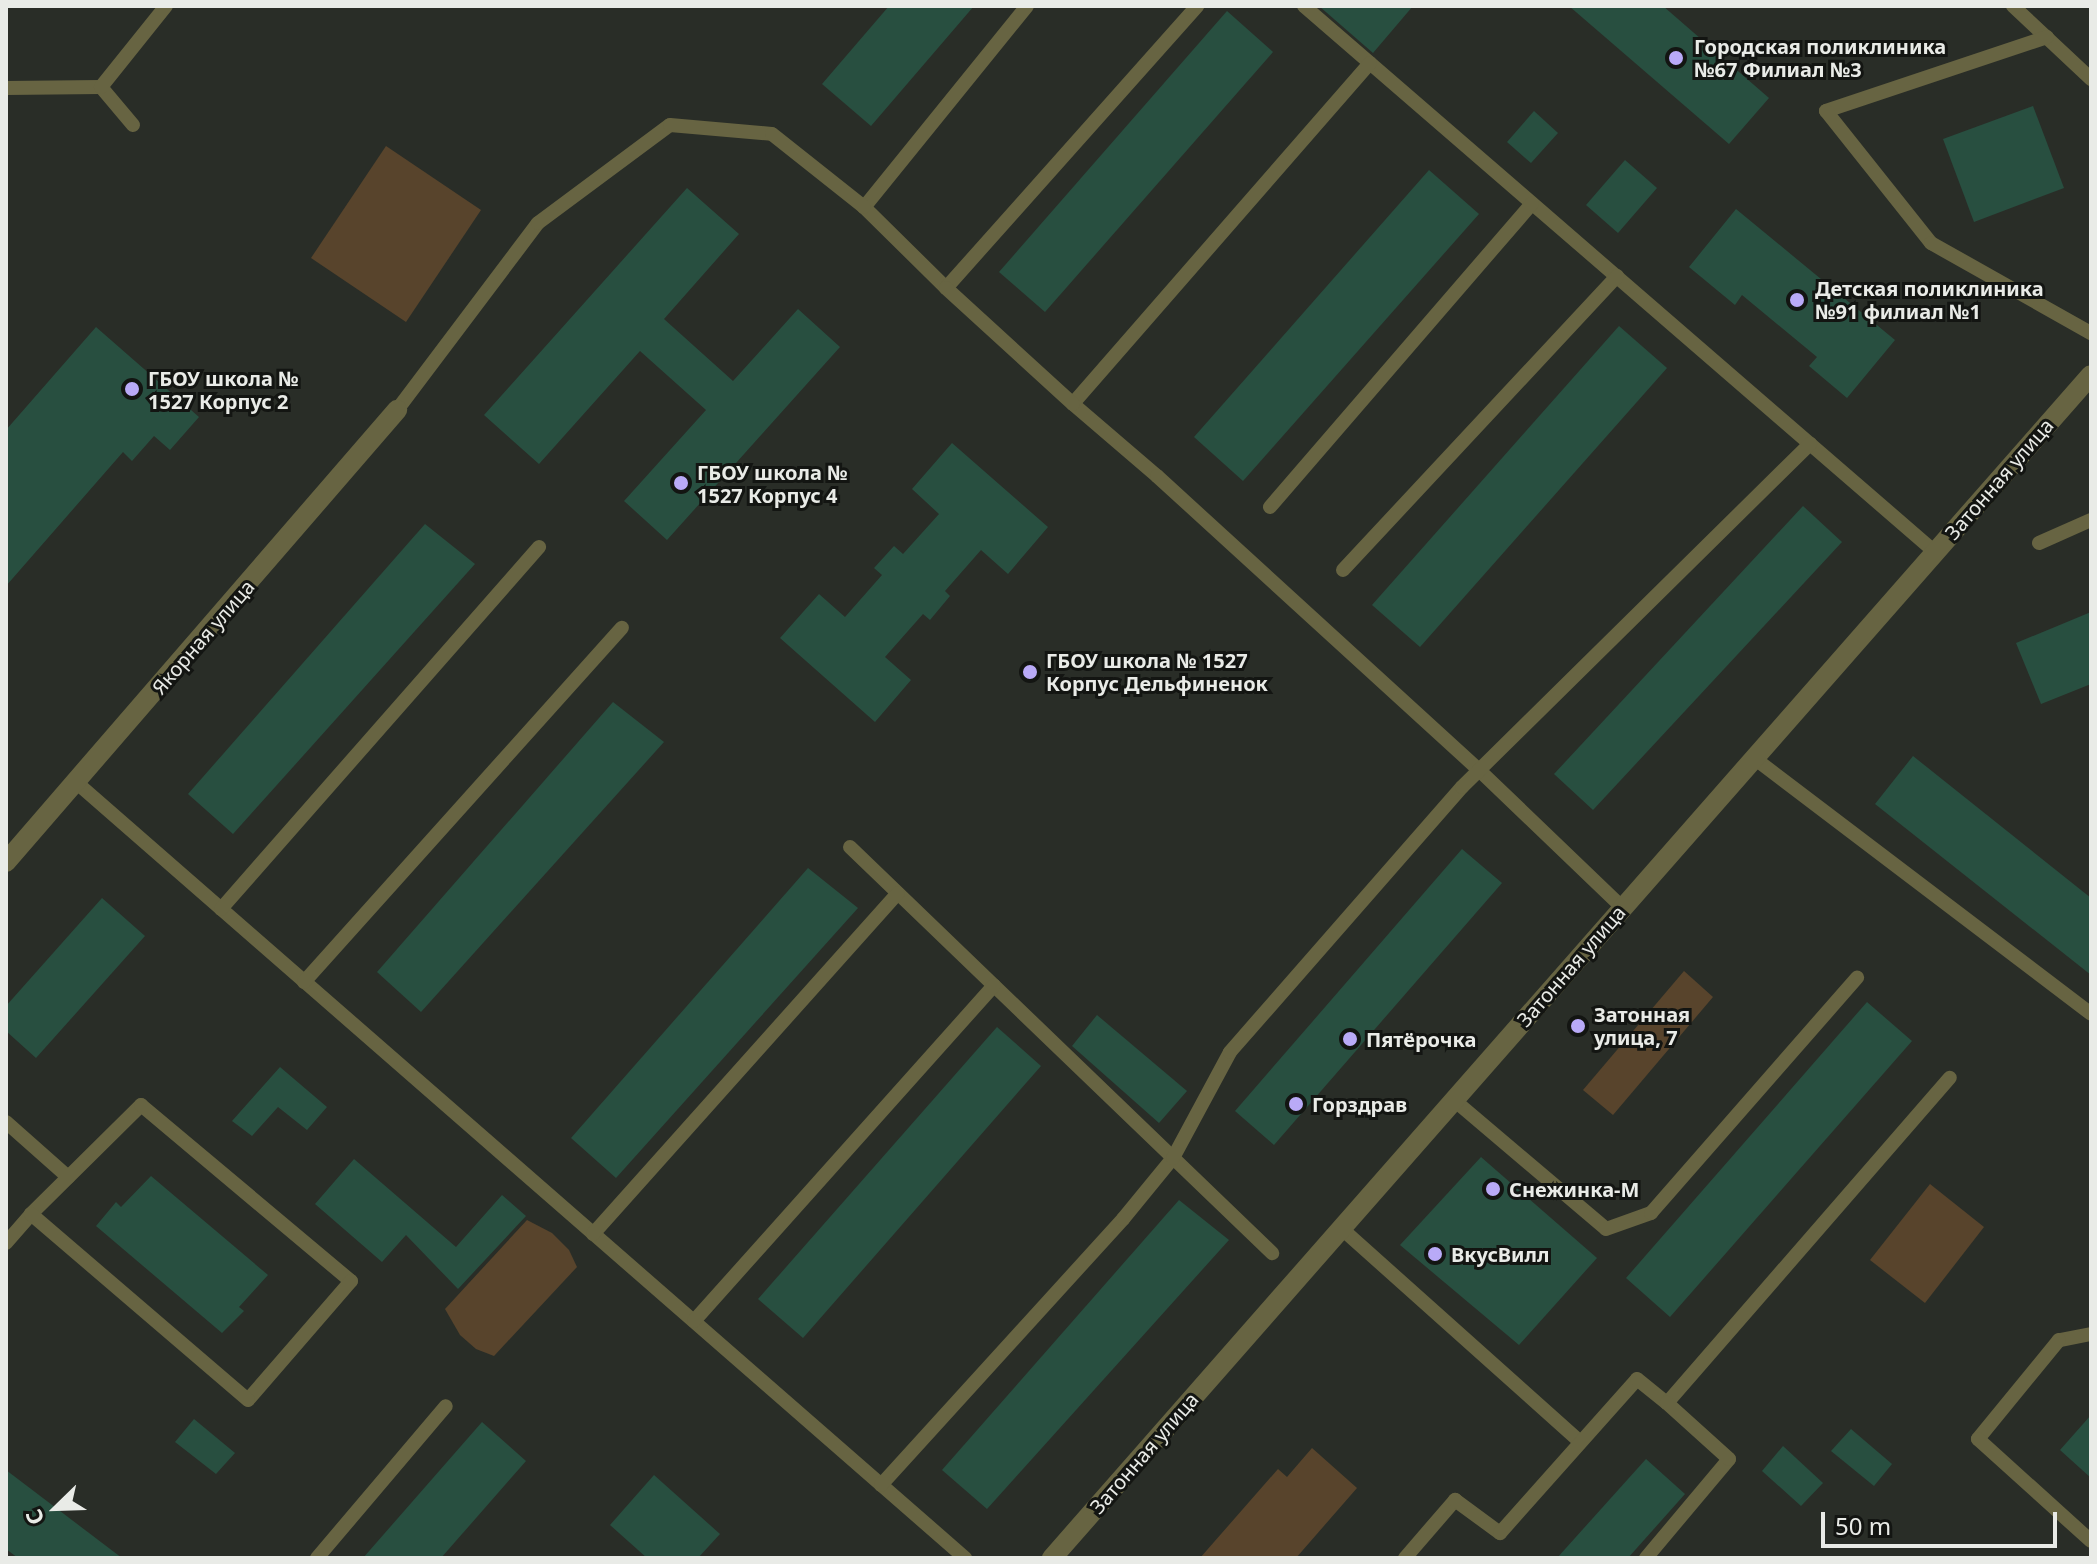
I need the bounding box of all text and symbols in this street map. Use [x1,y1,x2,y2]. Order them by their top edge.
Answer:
place label: Городская поликлиника №67 Филиал №3 [1694,34,1946,81]
marker: Городская поликлиника №67 Филиал №3 [1665,47,1687,69]
place label: Детская поликлиника №91 филиал №1 [1815,276,2044,323]
marker: Детская поликлиника №91 филиал №1 [1786,289,1808,311]
place label: ГБОУ школа № 1527 Корпус 2 [148,366,299,413]
marker: ГБОУ школа № 1527 Корпус 2 [123,380,141,398]
street label: Затонная улица [1940,414,2058,544]
place label: ГБОУ школа № 1527 Корпус 4 [697,460,848,507]
marker: ГБОУ школа № 1527 Корпус 4 [672,474,690,492]
street label: Якорная улица [147,575,259,699]
place label: ГБОУ школа № 1527 Корпус Дельфиненок [1046,648,1268,695]
marker: ГБОУ школа № 1527 Корпус Дельфиненок [1021,663,1039,681]
street label: Затонная улица [1512,901,1630,1031]
place label: Затонная улица, 7 [1594,1002,1690,1049]
marker: Затонная улица, 7 [1569,1017,1587,1035]
place label: Пятёрочка [1366,1027,1476,1051]
marker: Пятёрочка [1341,1030,1359,1048]
place label: Горздрав [1312,1092,1407,1116]
marker: Горздрав [1287,1095,1305,1113]
place label: Снежинка-М [1509,1177,1639,1201]
marker: Снежинка-М [1484,1180,1502,1198]
place label: ВкусВилл [1451,1242,1549,1266]
marker: ВкусВилл [1426,1245,1444,1263]
street label: Затонная улица [1085,1388,1203,1518]
north arrow [16,1468,96,1548]
scale bar [1825,1496,2061,1546]
text: С [17,1505,50,1530]
text: 50 m [1835,1509,1891,1542]

